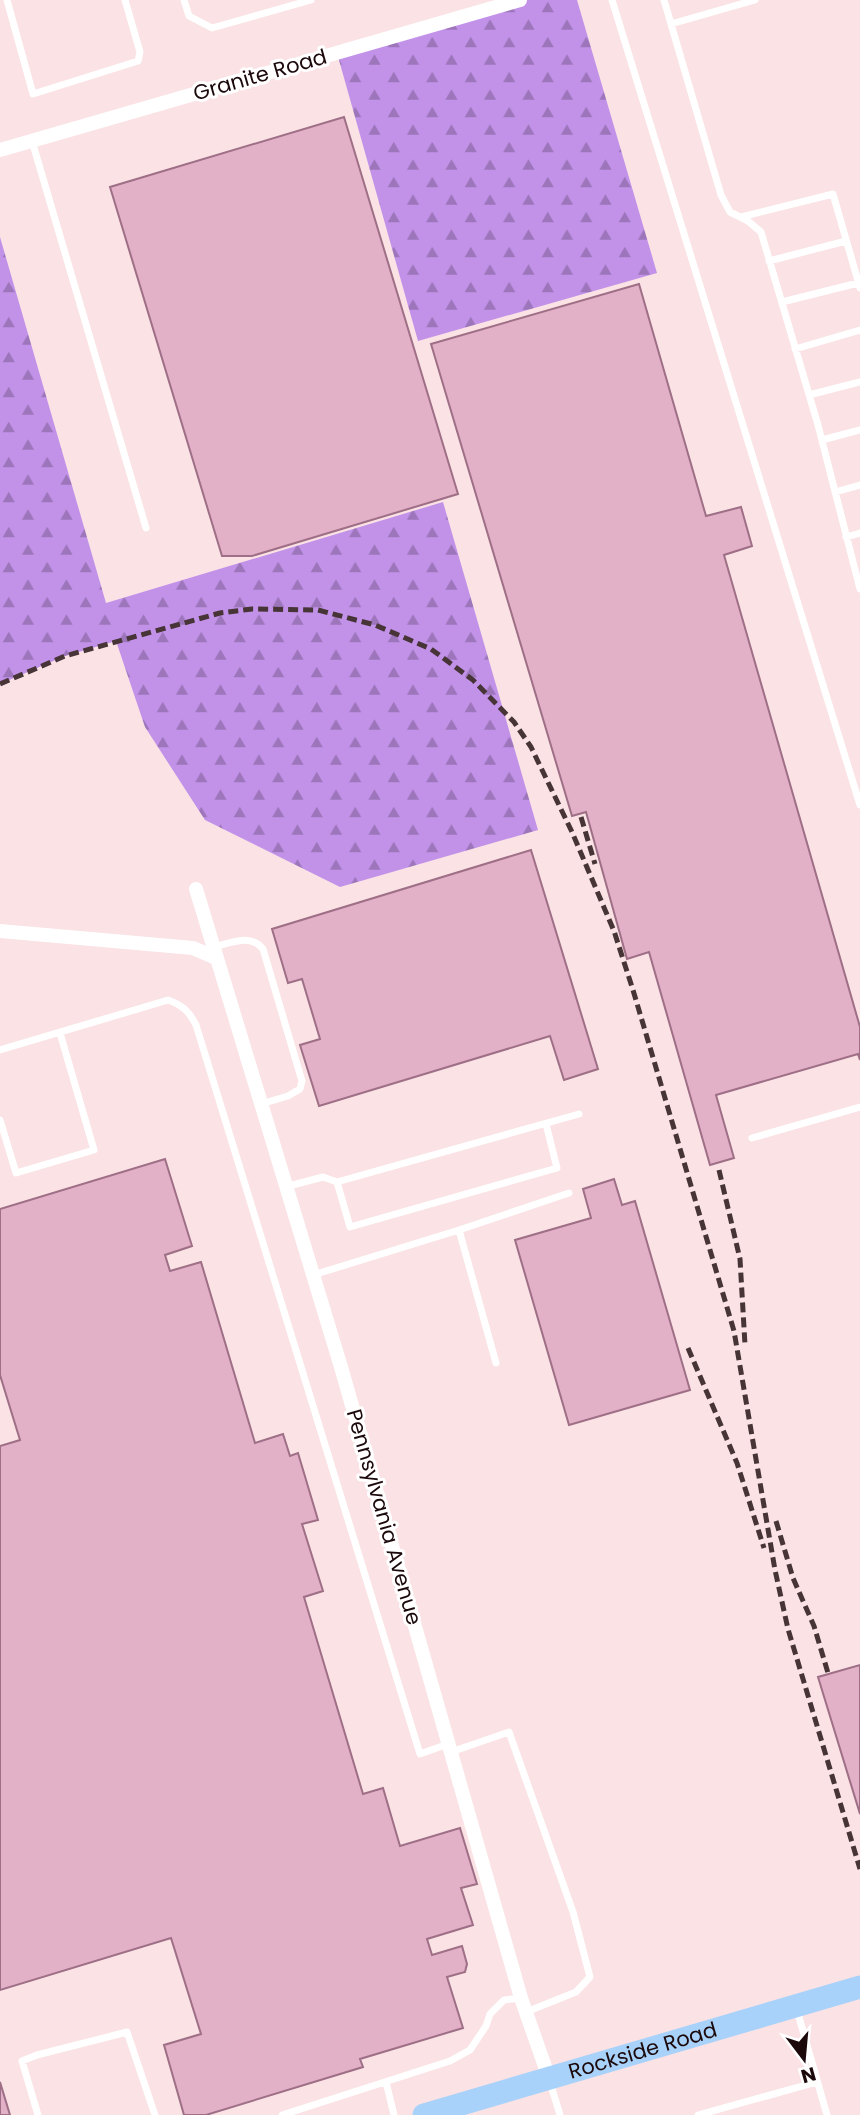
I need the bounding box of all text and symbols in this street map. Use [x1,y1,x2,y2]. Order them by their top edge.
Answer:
street label: Granite Road [190,42,330,107]
street label: Pennsylvania Avenue [340,1406,429,1628]
street label: Rockside Road [565,2015,720,2086]
north arrow [769,2024,839,2094]
text: N [798,2060,819,2090]

